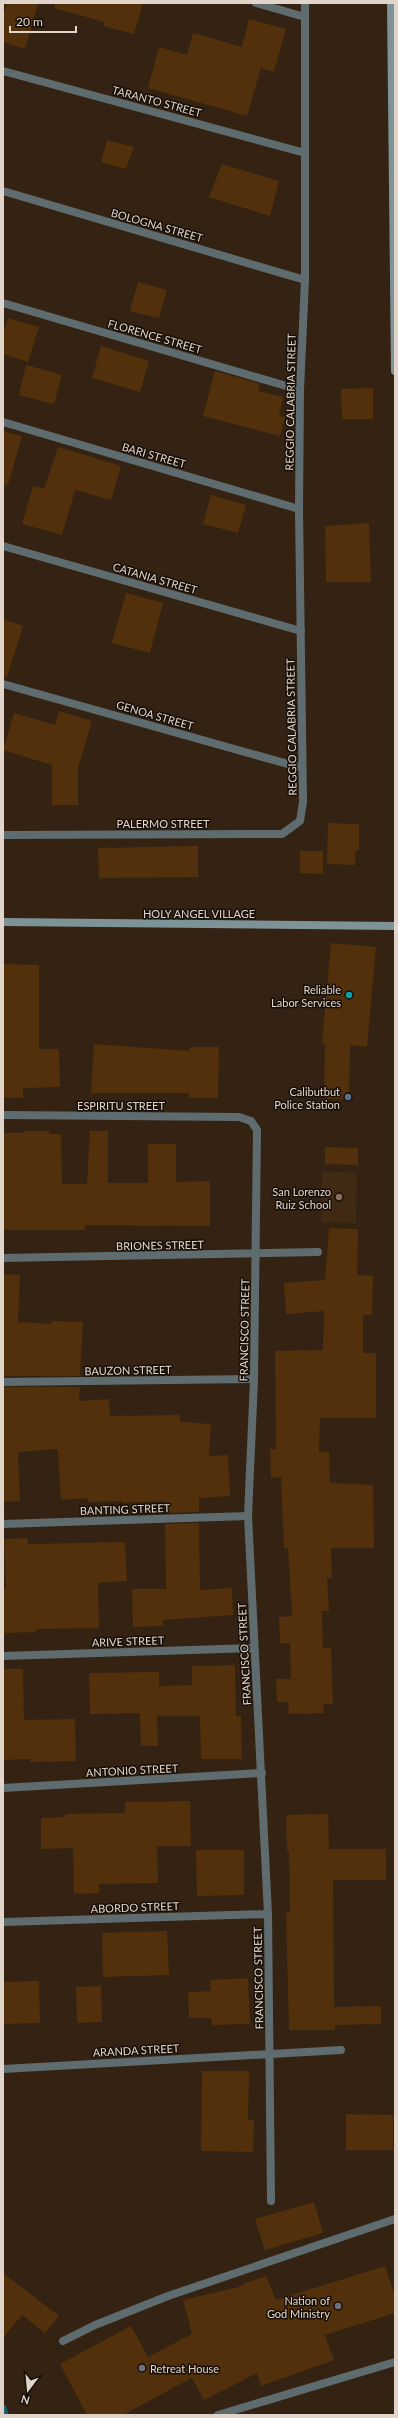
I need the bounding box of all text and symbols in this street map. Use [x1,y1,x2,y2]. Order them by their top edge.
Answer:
scale bar [10,8,76,34]
text: 20 m [16,14,43,29]
street label: TARANTO STREET [111,83,204,119]
street label: BOLOGNA STREET [110,206,205,244]
street label: FLORENCE STREET [107,316,204,356]
street label: REGGIO CALABRIA STREET [282,333,298,471]
street label: BARI STREET [121,440,188,470]
street label: CATANIA STREET [111,560,199,596]
street label: REGGIO CALABRIA STREET [283,658,299,796]
street label: GENOA STREET [115,698,196,732]
street label: PALERMO STREET [117,817,210,830]
street label: HOLY ANGEL VILLAGE [143,907,255,920]
place label: Reliable Labor Services [271,983,341,1009]
marker: Reliable Labor Services [344,990,354,1000]
place label: Calibutbut Police Station [274,1085,340,1111]
marker: Calibutbut Police Station [343,1092,353,1102]
street label: ESPIRITU STREET [77,1099,165,1112]
place label: San Lorenzo Ruiz School [272,1185,331,1211]
marker: San Lorenzo Ruiz School [334,1192,344,1202]
street label: BRIONES STREET [116,1238,205,1252]
street label: FRANCISCO STREET [237,1278,251,1381]
street label: BAUZON STREET [84,1363,172,1377]
street label: BANTING STREET [80,1501,171,1517]
street label: FRANCISCO STREET [235,1602,253,1706]
street label: ARIVE STREET [91,1633,165,1649]
street label: ANTONIO STREET [85,1761,179,1779]
street label: ABORDO STREET [90,1899,180,1915]
street label: FRANCISCO STREET [251,1926,265,2029]
street label: ARANDA STREET [92,2041,180,2059]
place label: Nation of God Ministry [267,2294,330,2320]
marker: Nation of God Ministry [333,2301,343,2311]
place label: Retreat House [150,2362,219,2375]
marker: Retreat House [137,2363,147,2373]
north arrow [8,2370,48,2410]
text: N [19,2393,31,2408]

